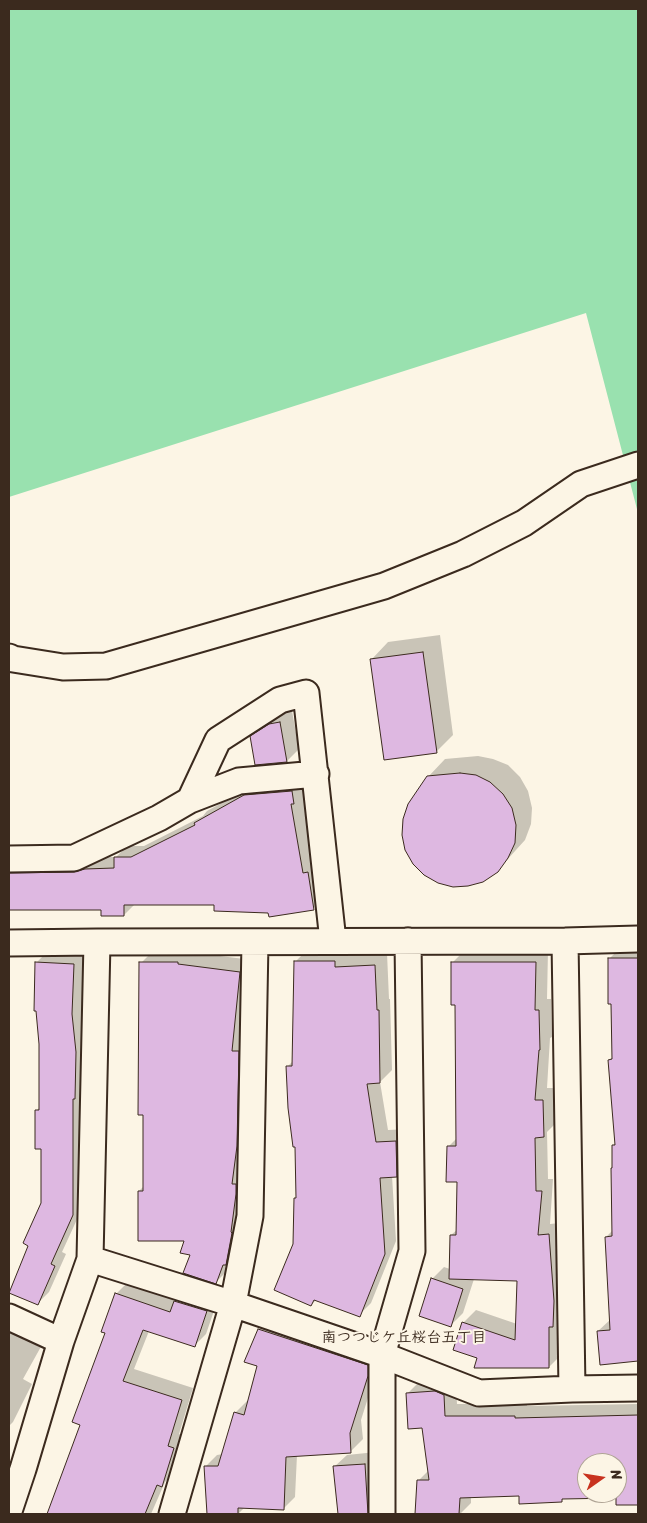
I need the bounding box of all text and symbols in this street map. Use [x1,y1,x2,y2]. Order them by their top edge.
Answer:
district label: 南つつじケ丘桜台五丁目 [322,1329,486,1347]
north arrow [577,1453,627,1503]
text: N [603,1467,629,1482]

